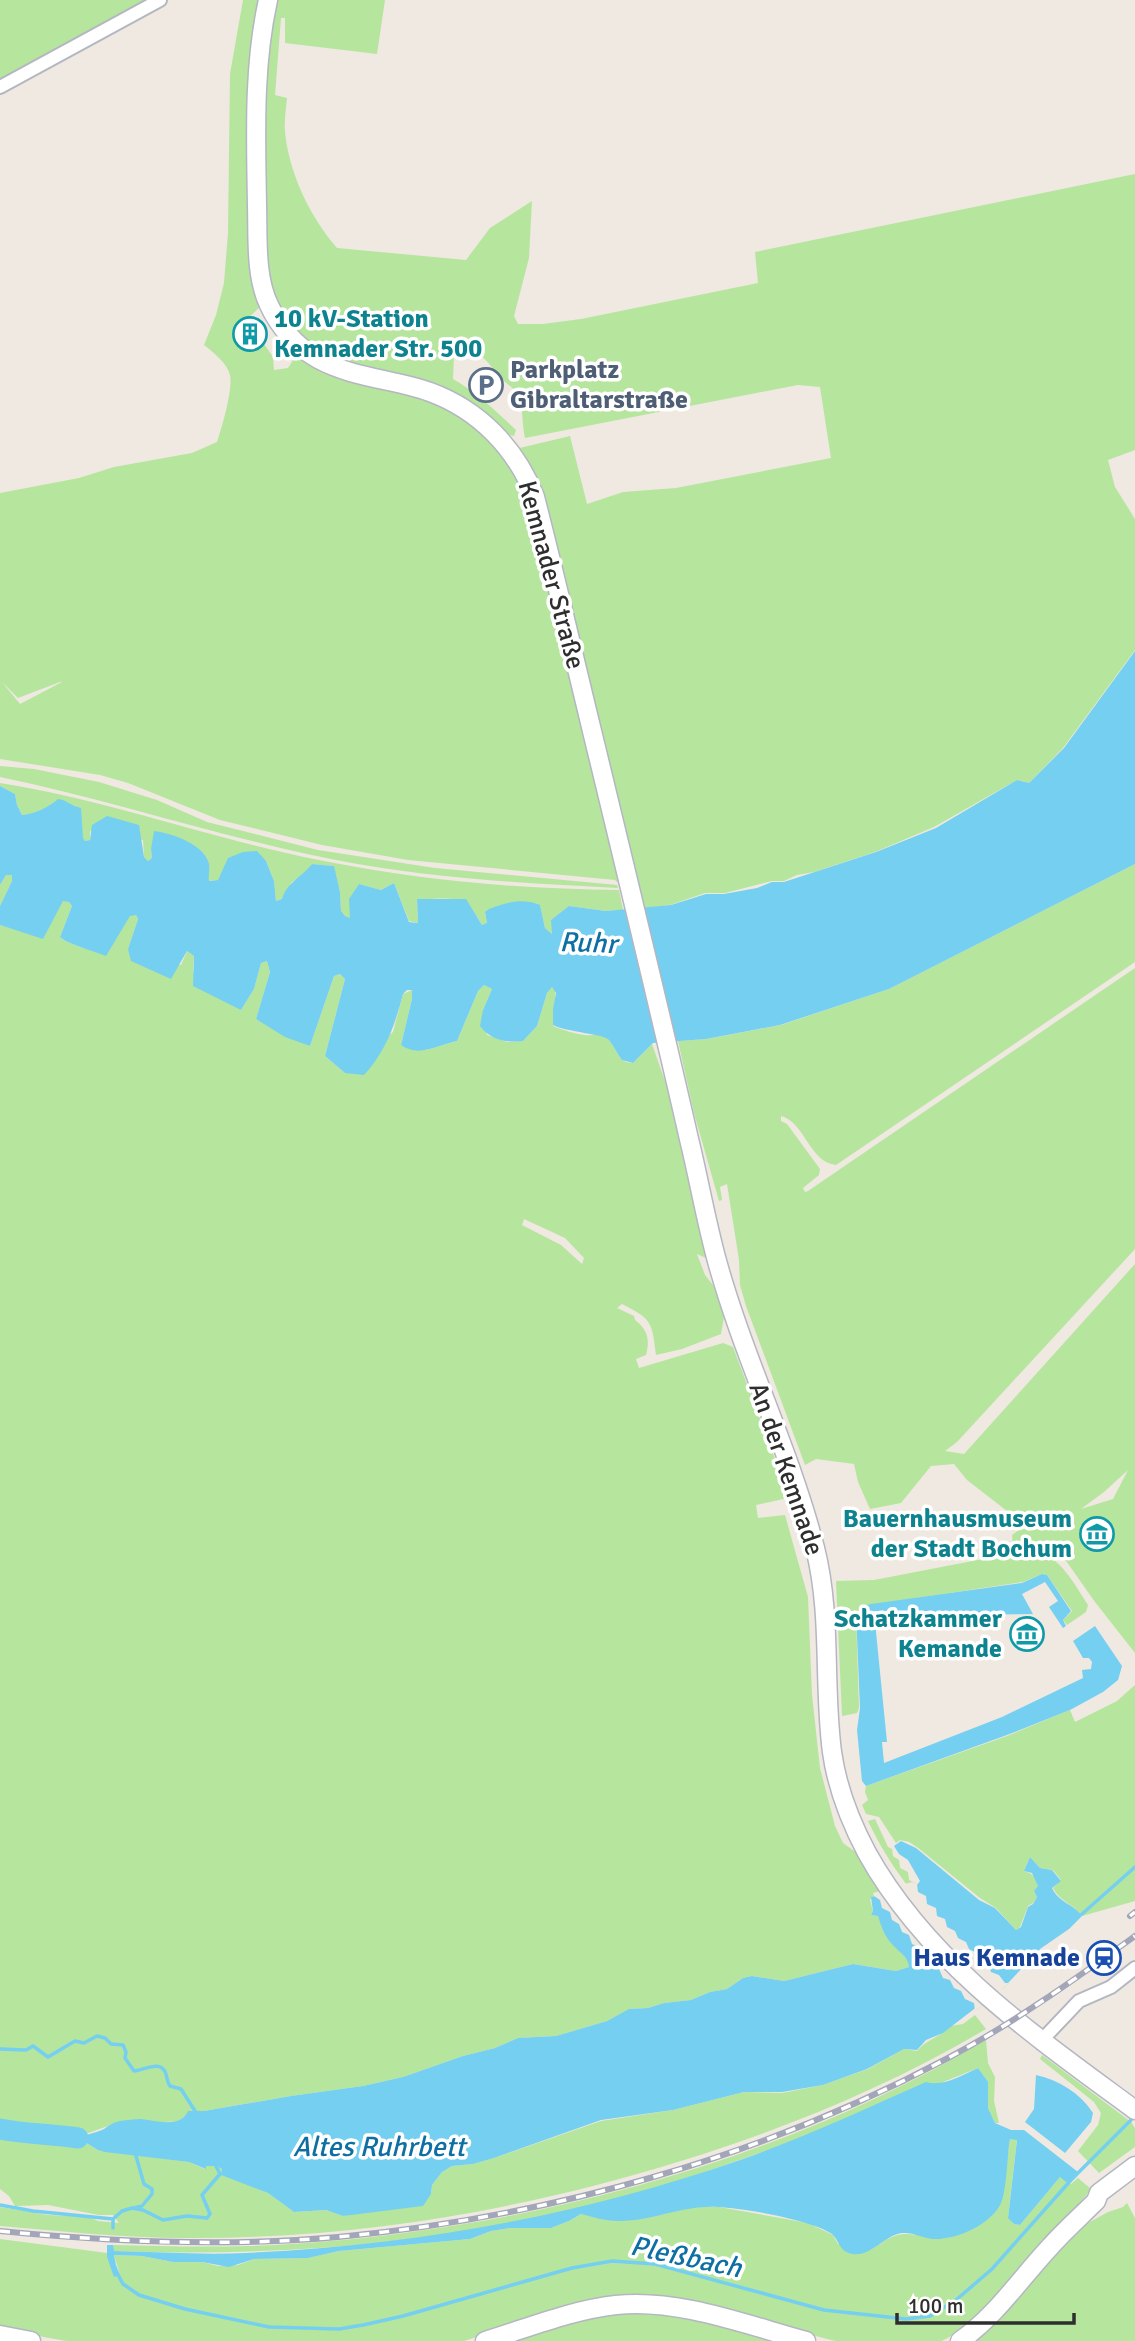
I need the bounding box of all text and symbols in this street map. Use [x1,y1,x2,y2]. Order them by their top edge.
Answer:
place label: 10 kV-Station Kemnader Str. 500 [274,303,482,365]
building icon: 10 kV-Station Kemnader Str. 500 [231,315,269,353]
place label: Parkplatz Gibraltarstraße [510,354,688,416]
parking icon: Parkplatz Gibraltarstraße [467,366,505,404]
street label: Kemnader Straße [510,477,592,673]
water label: Ruhr [559,925,621,961]
street label: An der Kemnade [741,1378,831,1560]
place label: Bauernhausmuseum der Stadt Bochum [843,1503,1072,1565]
museum icon: Bauernhausmuseum der Stadt Bochum [1078,1515,1116,1553]
place label: Schatzkammer Kemande [834,1603,1003,1665]
museum icon: Schatzkammer Kemande [1008,1615,1046,1653]
station icon: Haus Kemnade [1085,1939,1123,1977]
place label: Haus Kemnade [913,1942,1080,1974]
water label: Altes Ruhrbett [293,2130,468,2164]
water label: Pleßbach [627,2229,745,2286]
scale bar [897,2282,1074,2326]
text: 100 m [908,2293,963,2319]

